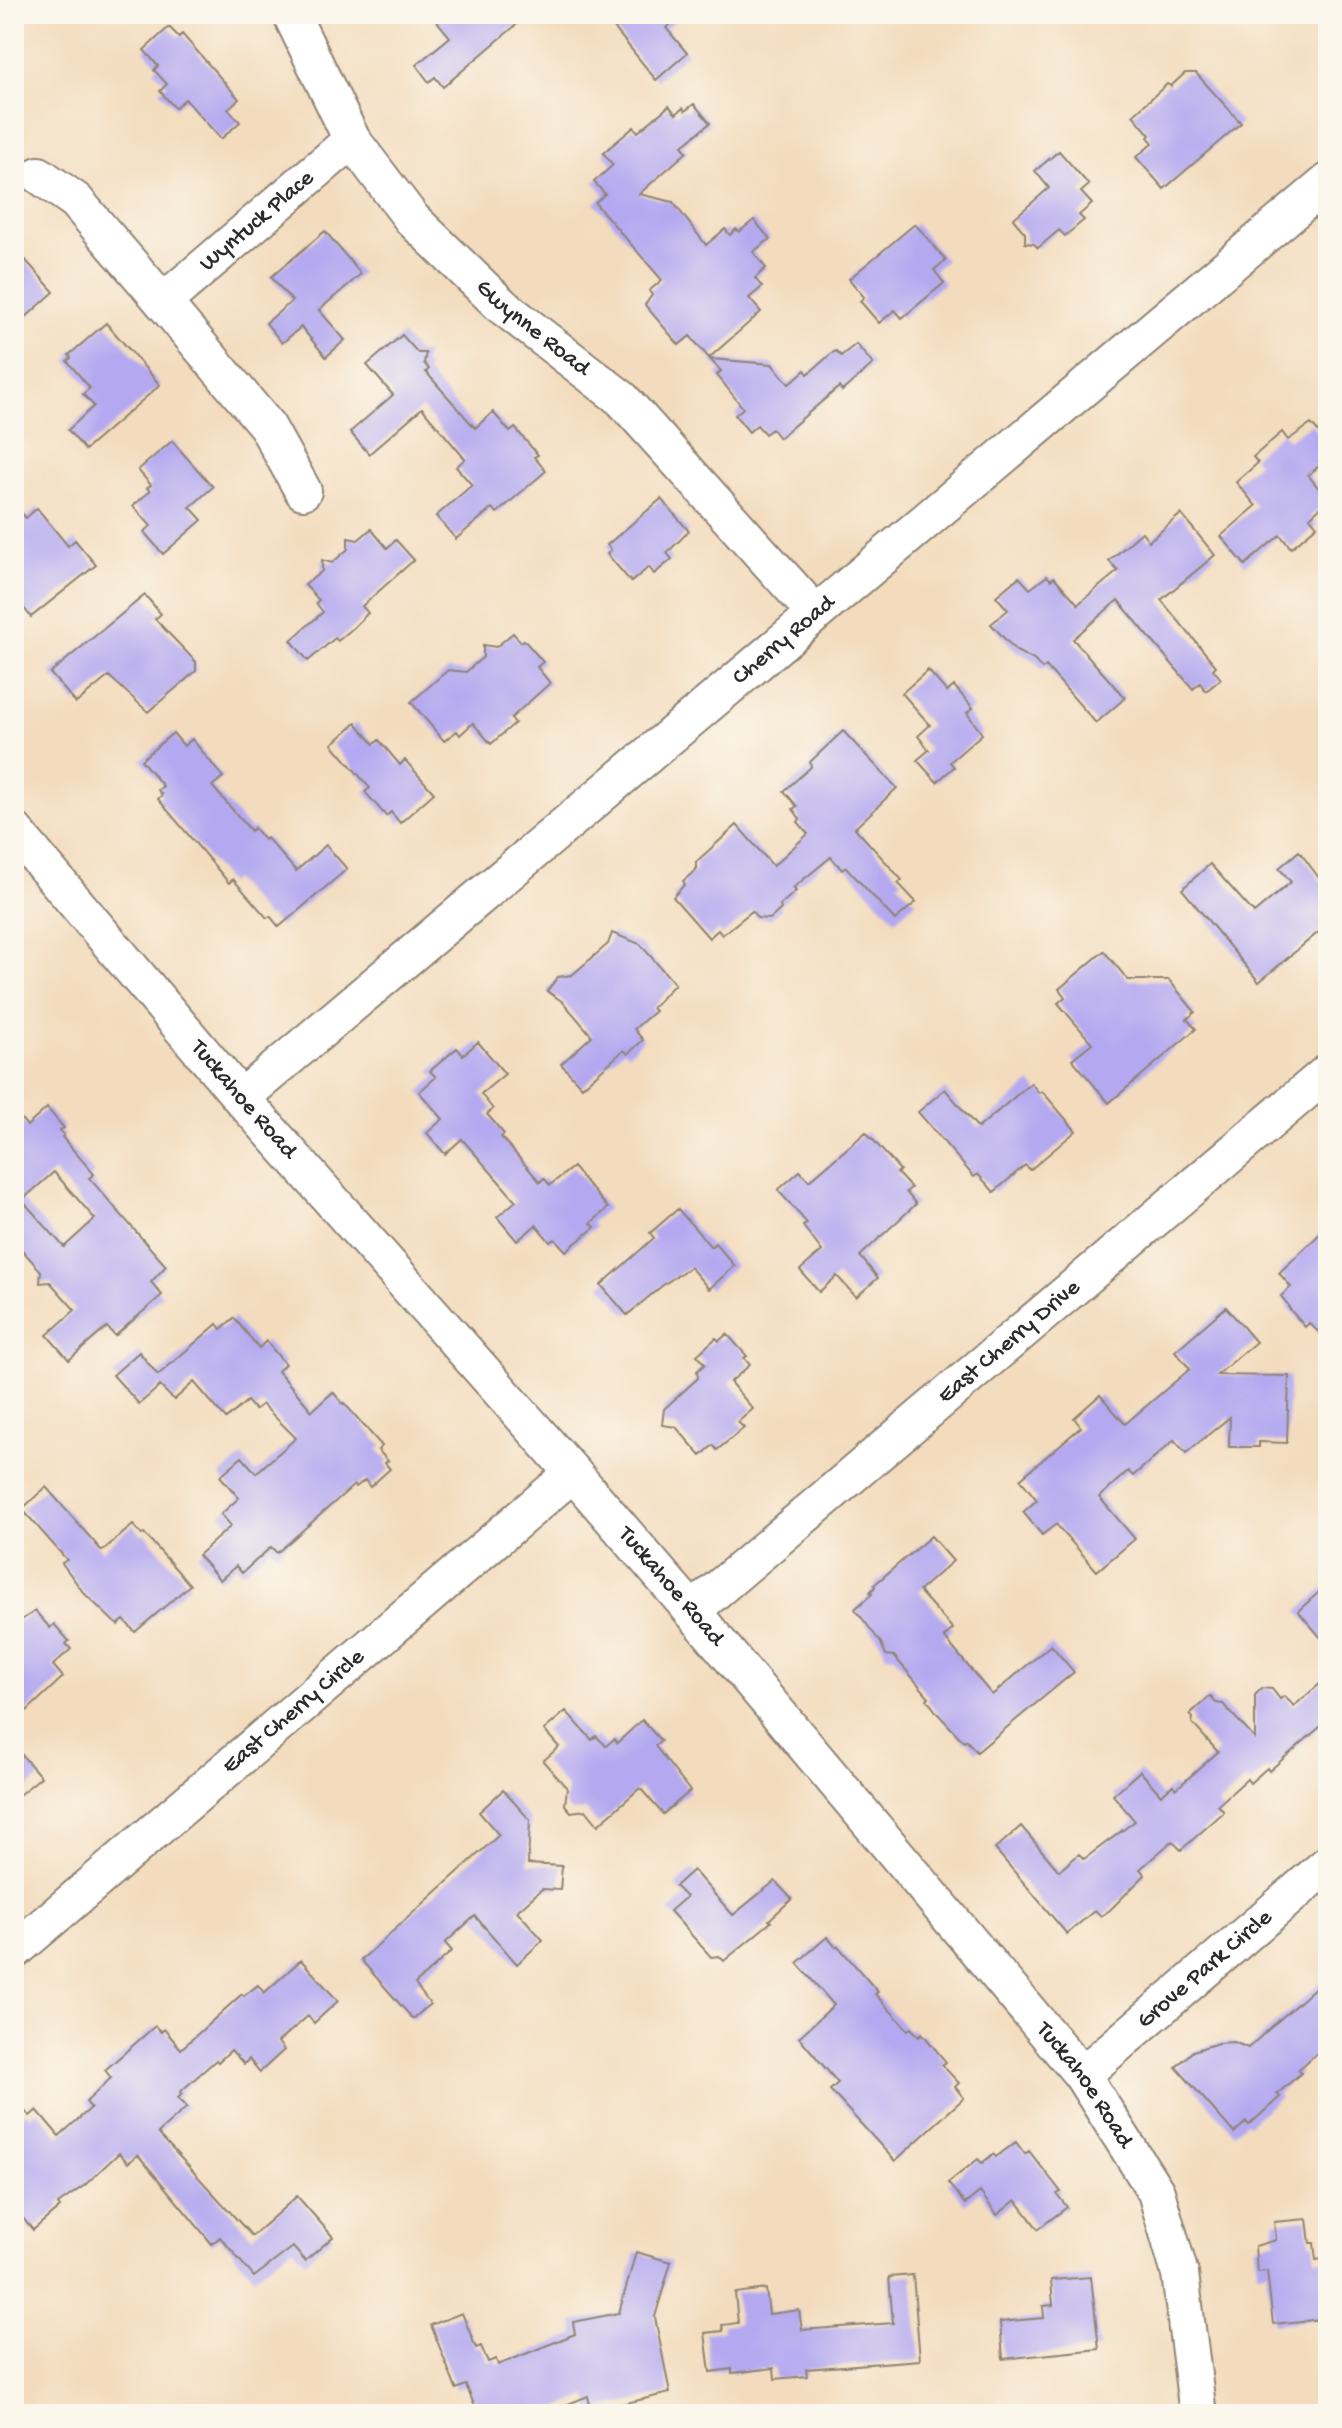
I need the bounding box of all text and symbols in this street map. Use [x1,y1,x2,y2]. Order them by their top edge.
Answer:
street label: Wyntuck Place [194,164,321,278]
street label: Gwynne Road [469,273,597,384]
street label: Cherry Road [727,588,843,692]
street label: Tuckahoe Road [182,1033,304,1167]
street label: East Cherry Drive [932,1273,1087,1411]
street label: Tuckahoe Road [610,1519,731,1654]
street label: East Cherry Circle [217,1643,371,1781]
street label: Grove Park Circle [1131,1903,1279,2035]
street label: Tuckahoe Road [1028,2015,1140,2155]

